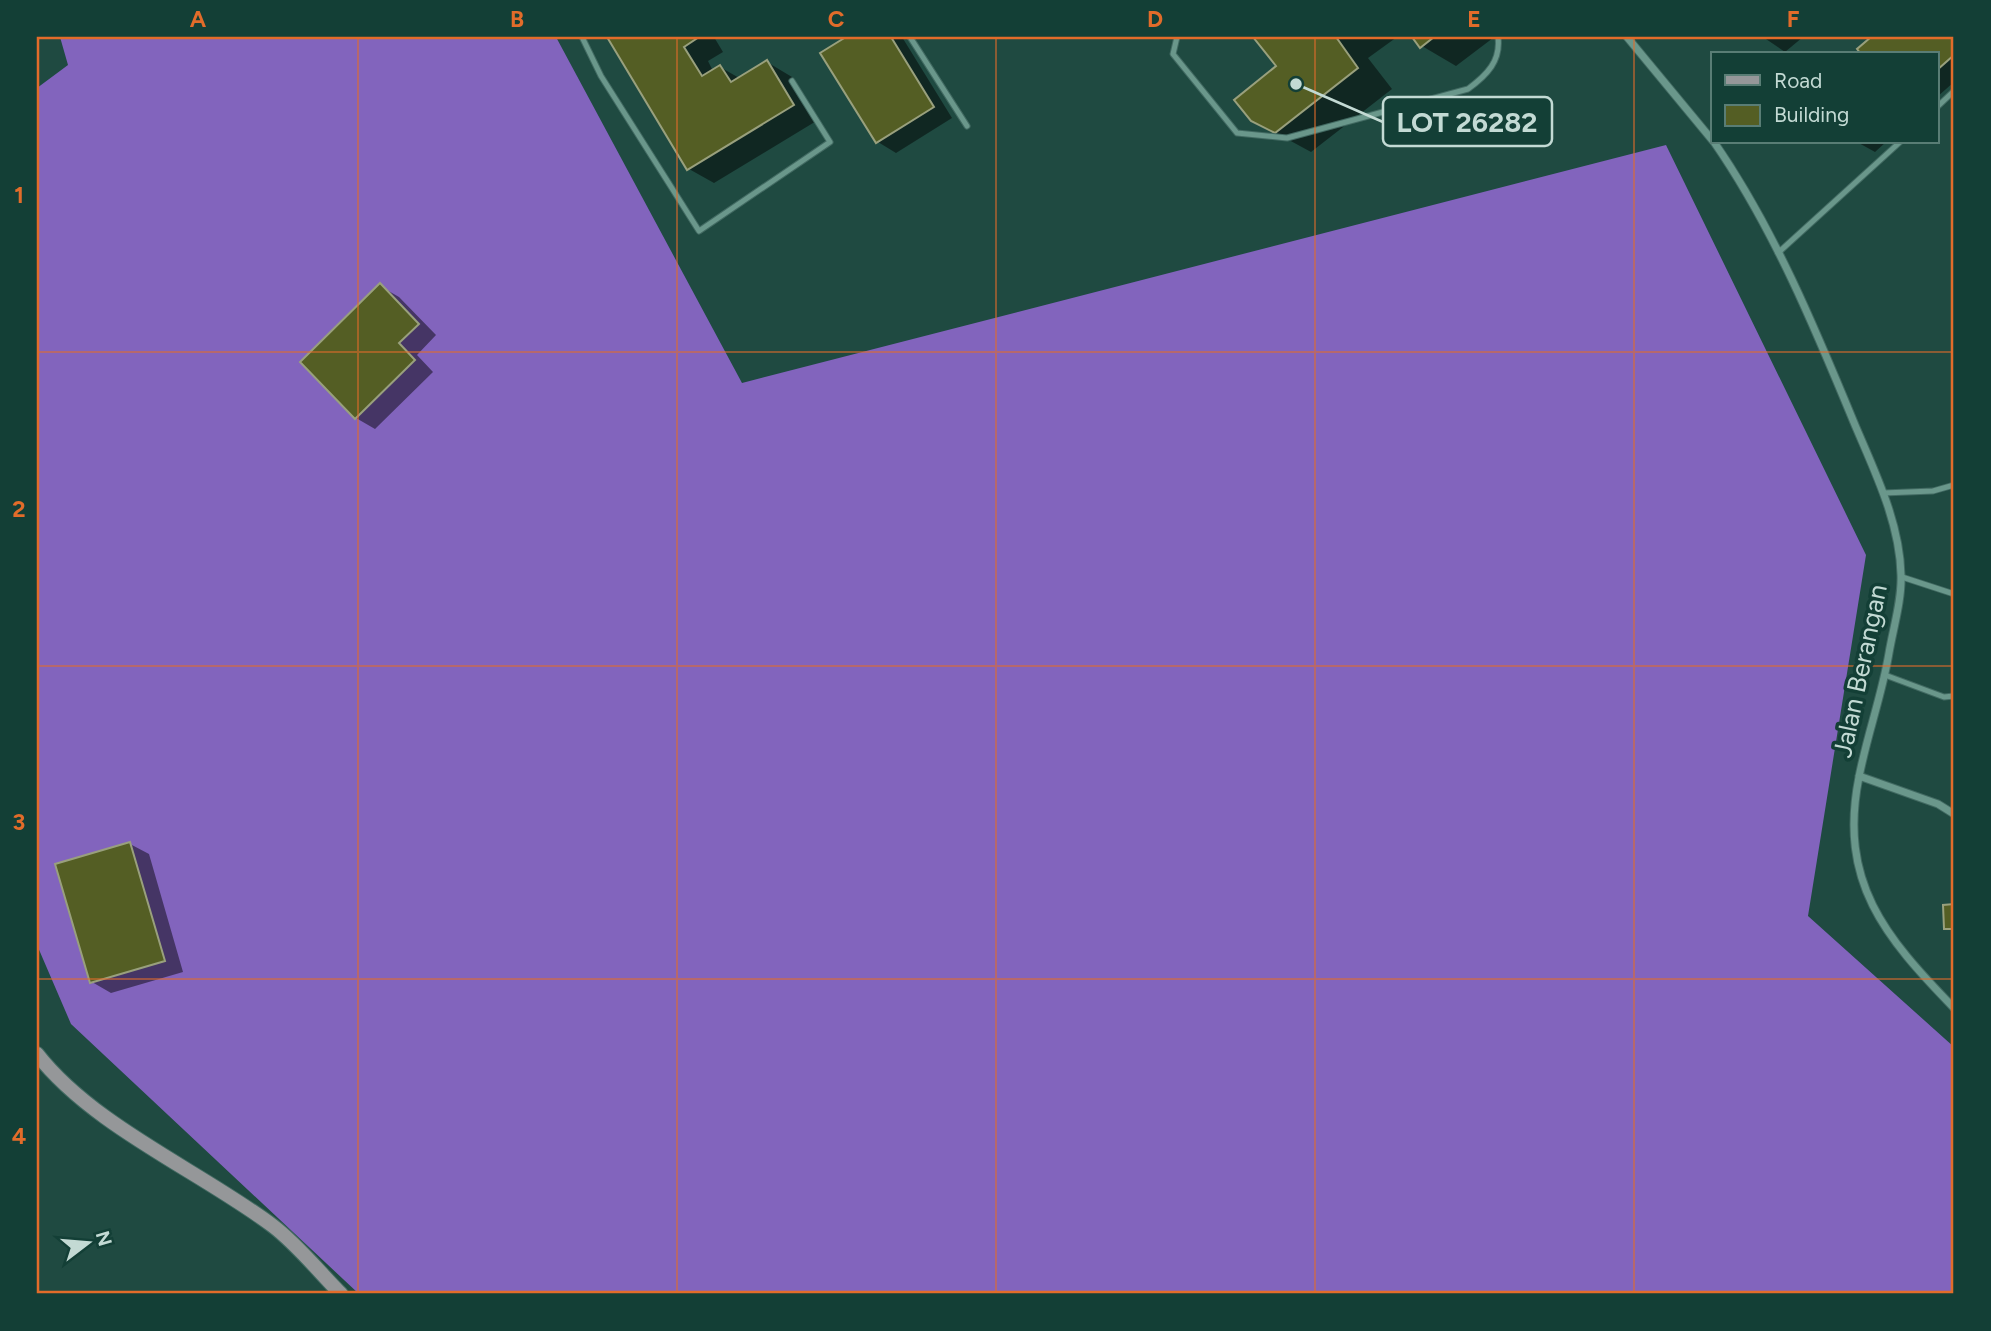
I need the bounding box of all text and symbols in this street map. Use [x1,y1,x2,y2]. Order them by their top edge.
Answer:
text: A [190,5,207,33]
text: B [510,5,524,33]
text: C [828,5,845,33]
text: D [1147,5,1163,33]
text: E [1467,5,1481,33]
text: F [1787,5,1800,33]
legend [1711,52,1938,144]
text: Road [1774,68,1822,93]
callout: LOT 26282 [1383,97,1552,146]
text: Building [1774,102,1849,127]
text: LOT 26282 [1396,105,1538,139]
text: 1 [14,181,24,209]
text: 2 [12,495,26,523]
street label: Jalan Berangan [1826,581,1894,761]
text: 3 [13,808,25,836]
text: 4 [12,1122,26,1150]
north arrow [52,1208,122,1278]
text: N [91,1228,117,1249]

